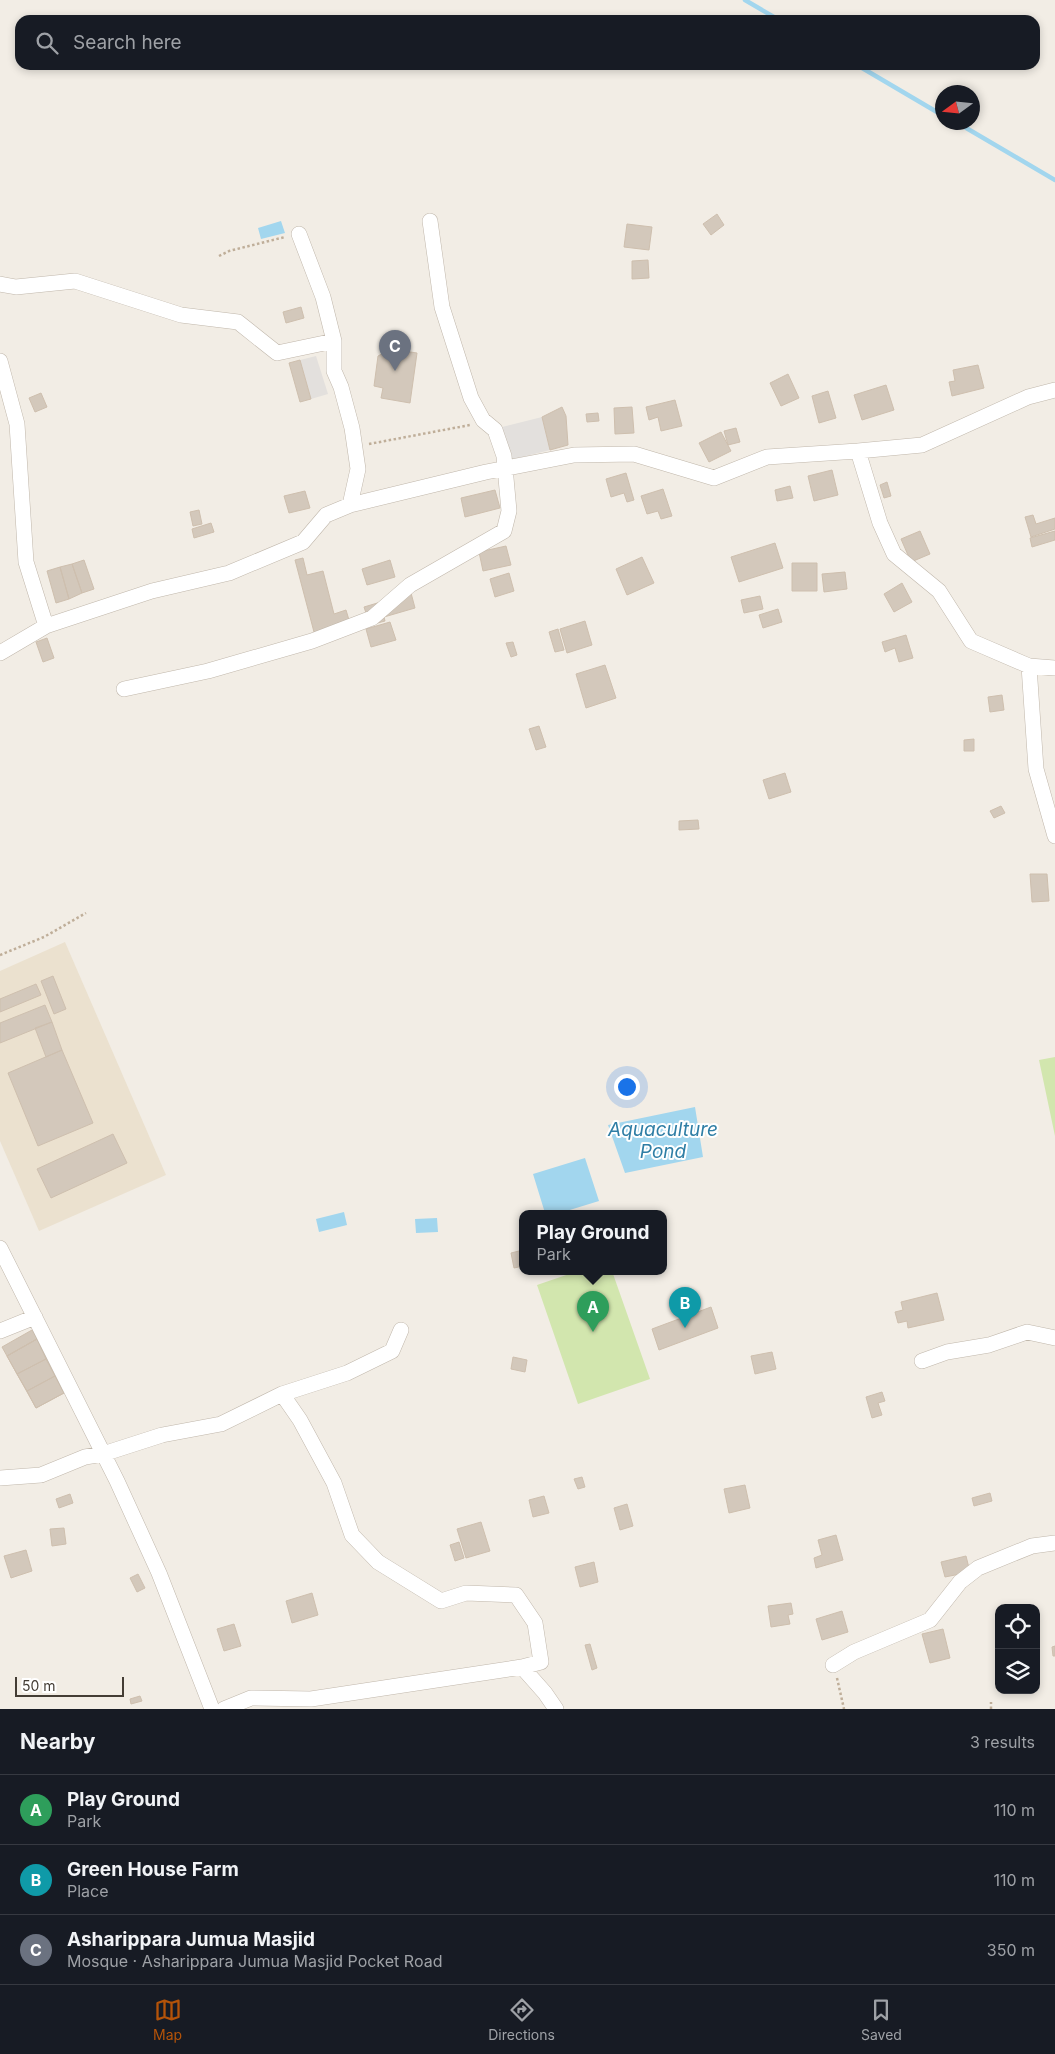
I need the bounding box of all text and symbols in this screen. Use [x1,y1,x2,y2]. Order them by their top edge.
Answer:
search box [15,15,1040,70]
icon: search [33,29,61,57]
text: Search here [73,31,182,54]
north arrow [935,85,980,130]
pin: C [379,330,411,371]
your location [614,1074,640,1100]
water label: Aquaculture Pond [607,1118,718,1163]
popup [519,1210,667,1275]
text: Play Ground [537,1221,649,1244]
text: Park [537,1244,571,1264]
pin: B [669,1287,701,1328]
pin: A [577,1291,609,1332]
map controls [995,1604,1040,1694]
button: locate [995,1604,1040,1649]
button: layers [995,1649,1040,1694]
scale bar [15,1674,124,1697]
text: 50 m [22,1677,56,1694]
text: Nearby [20,1729,95,1754]
text: 3 results [970,1732,1035,1752]
text: Play Ground [67,1788,180,1811]
text: A [30,1800,42,1820]
text: 110 m [993,1800,1035,1820]
text: Park [67,1811,101,1831]
text: Green House Farm [67,1858,239,1881]
text: B [31,1870,41,1890]
text: 110 m [993,1870,1035,1890]
text: Place [67,1881,109,1901]
text: Asharippara Jumua Masjid [67,1928,315,1951]
text: C [30,1940,42,1960]
text: 350 m [987,1940,1035,1960]
text: Mosque · Asharippara Jumua Masjid Pocket Road [67,1951,442,1971]
tab: Map [153,1996,182,2043]
tab: Directions [488,1996,555,2043]
tab: Saved [861,1996,902,2043]

